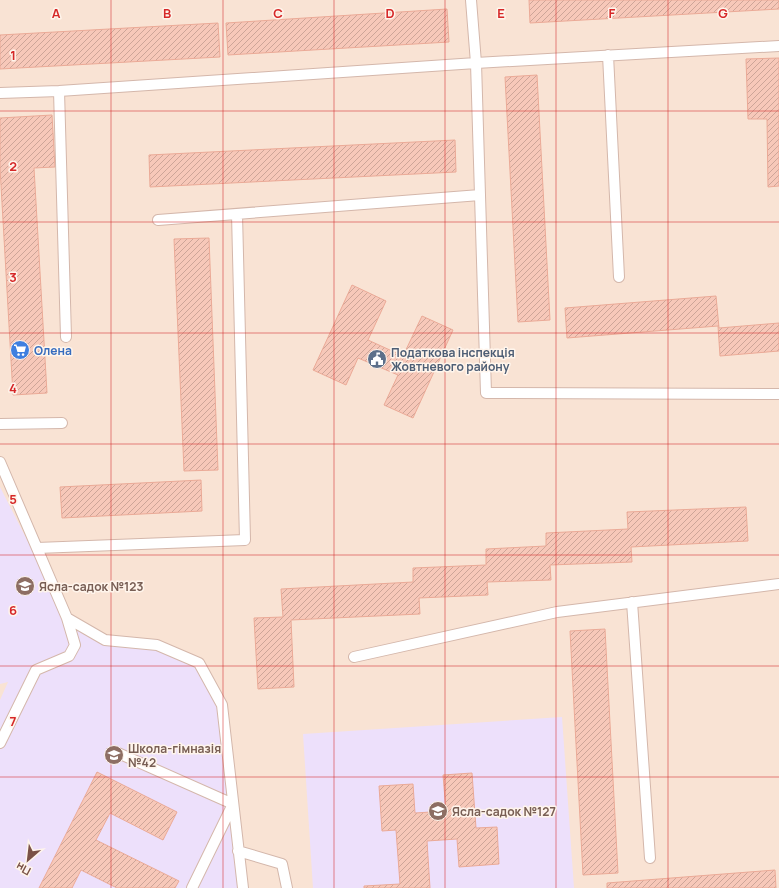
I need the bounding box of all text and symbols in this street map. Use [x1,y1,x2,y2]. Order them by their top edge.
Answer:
text: A [52,4,61,22]
text: B [163,4,171,22]
text: C [273,4,283,22]
text: D [385,4,395,22]
text: E [497,4,505,22]
text: F [609,4,616,22]
text: G [718,4,728,22]
text: 1 [10,46,16,64]
text: 2 [9,157,17,175]
text: 3 [9,268,17,286]
supermarket icon: Олена [9,339,31,361]
place label: Олена [34,342,72,359]
place label: Податкова інспекція Жовтневого району [391,344,515,375]
public building icon: Податкова інспекція Жовтневого району [366,348,388,370]
text: 4 [9,379,17,397]
text: 5 [9,490,17,508]
school or university icon: Ясла-садок №123 [14,575,36,597]
place label: Ясла-садок №123 [39,578,143,595]
text: 6 [9,601,17,619]
text: 7 [10,712,17,730]
place label: Школа-гімназія №42 [128,740,221,771]
school or university icon: Школа-гімназія №42 [103,744,125,766]
school or university icon: Ясла-садок №127 [427,800,449,822]
place label: Ясла-садок №127 [452,803,556,820]
north arrow [8,840,48,880]
text: Пн [13,859,33,879]

